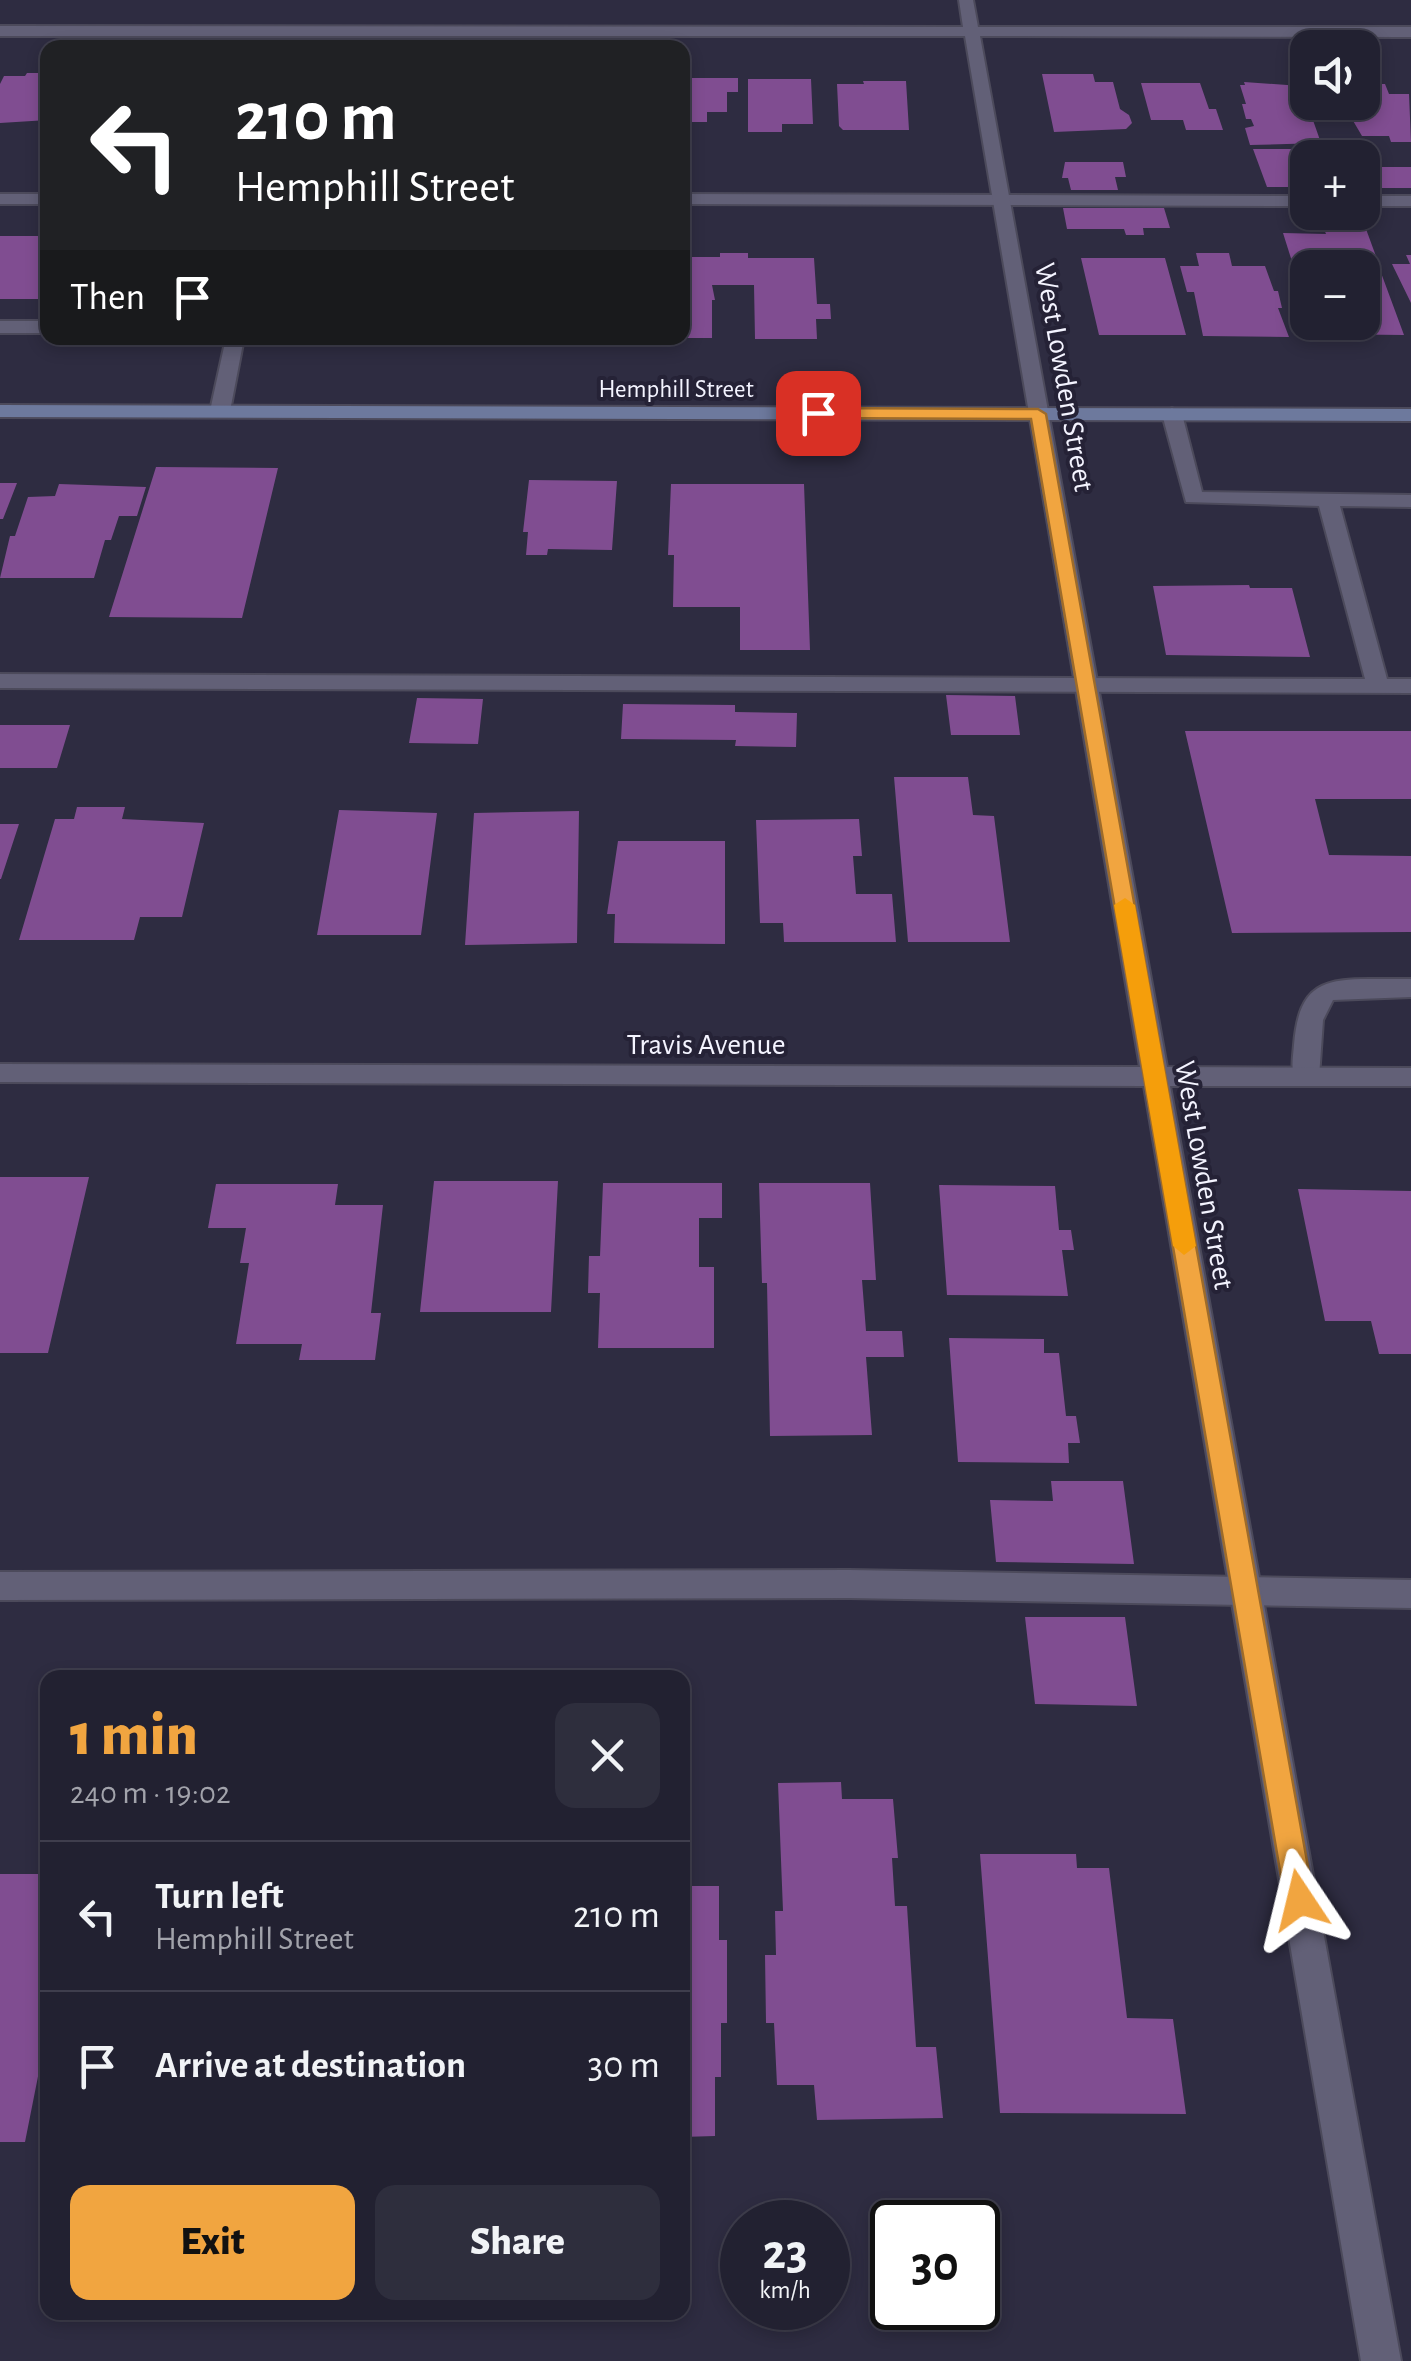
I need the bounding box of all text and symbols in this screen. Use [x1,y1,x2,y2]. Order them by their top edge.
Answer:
map controls [1290,30,1380,340]
button: sound [1290,30,1380,120]
icon: left [70,80,200,210]
text: 210 m [235,83,397,153]
button: + [1290,140,1380,230]
text: Hemphill Street [235,165,514,210]
button: − [1290,250,1380,340]
street label: West Lowden Street [1029,261,1099,494]
icon: arrive [165,270,220,325]
text: Then [70,279,145,317]
pin [776,371,861,456]
street label: Hemphill Street [598,377,754,402]
icon: arrive [791,386,846,441]
street label: Travis Avenue [626,1030,786,1060]
street label: West Lowden Street [1169,1059,1239,1292]
button: close [555,1703,660,1808]
text: 1 min [70,1706,198,1766]
text: 240 m · 19:02 [70,1777,230,1809]
position arrow [1248,1848,1352,1952]
text: Turn left [155,1878,283,1916]
icon: left [70,1889,125,1944]
text: 210 m [573,1897,660,1935]
text: Hemphill Street [155,1923,354,1955]
icon: arrive [70,2039,125,2094]
text: Arrive at destination [155,2047,466,2085]
text: 30 m [588,2047,660,2085]
button: Exit [70,2185,355,2300]
button: Share [375,2185,660,2300]
speed limit sign: 30 [870,2200,1000,2330]
text: 23 [762,2228,808,2278]
text: km/h [759,2278,811,2303]

